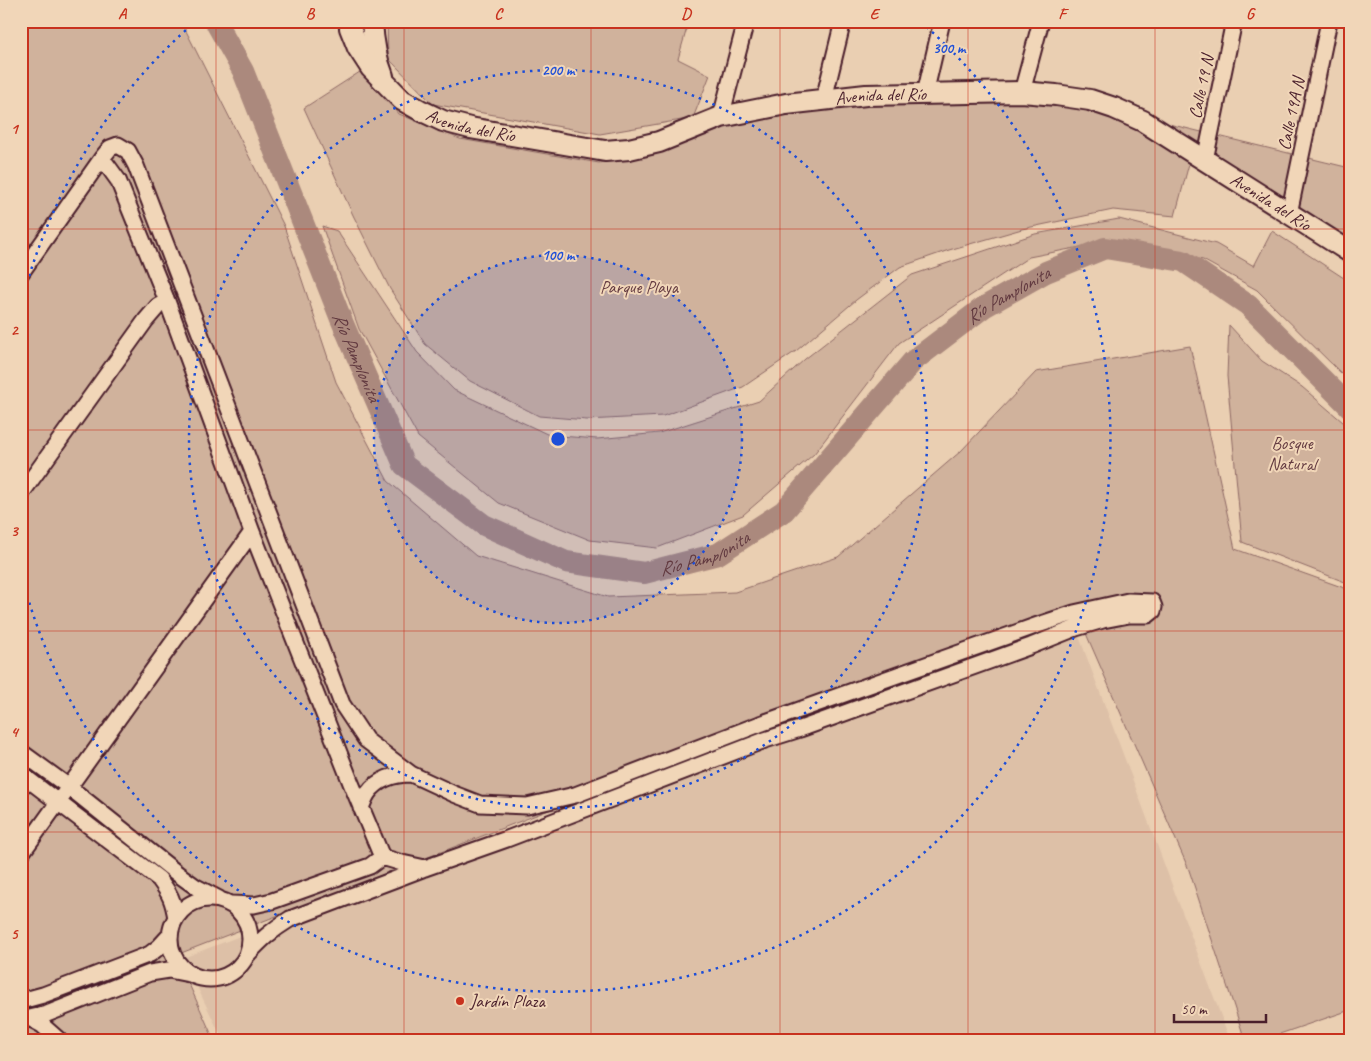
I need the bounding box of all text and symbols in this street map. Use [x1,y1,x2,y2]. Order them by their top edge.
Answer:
text: A [118,4,128,24]
text: B [306,4,316,24]
text: C [494,4,504,24]
text: D [681,4,692,24]
text: E [870,4,881,24]
text: F [1058,4,1069,24]
text: G [1246,4,1256,24]
text: 300 m [933,39,967,58]
street label: Calle 19 N [1184,50,1219,121]
text: 200 m [542,61,576,80]
street label: Calle 19A N [1273,73,1310,152]
street label: Avenida del Río [834,83,928,109]
street label: Avenida del Río [423,104,518,147]
text: 1 [10,119,19,139]
street label: Avenida del Río [1226,168,1316,236]
text: 100 m [542,246,576,265]
water label: Río Pamplonita [961,260,1056,330]
park label: Parque Playa [600,276,680,298]
water label: Río Pamplonita [327,309,387,407]
text: 2 [10,320,19,340]
centre of rings [549,430,567,448]
park label: Bosque Natural [1268,432,1319,475]
text: 3 [10,521,19,541]
water label: Río Pamplonita [657,525,756,582]
text: 4 [10,722,19,742]
text: 5 [11,924,20,944]
place label: Jardín Plaza [469,990,546,1012]
scale bar [1174,991,1266,1023]
marker: Jardín Plaza [454,995,466,1007]
text: 50 m [1181,1000,1208,1019]

